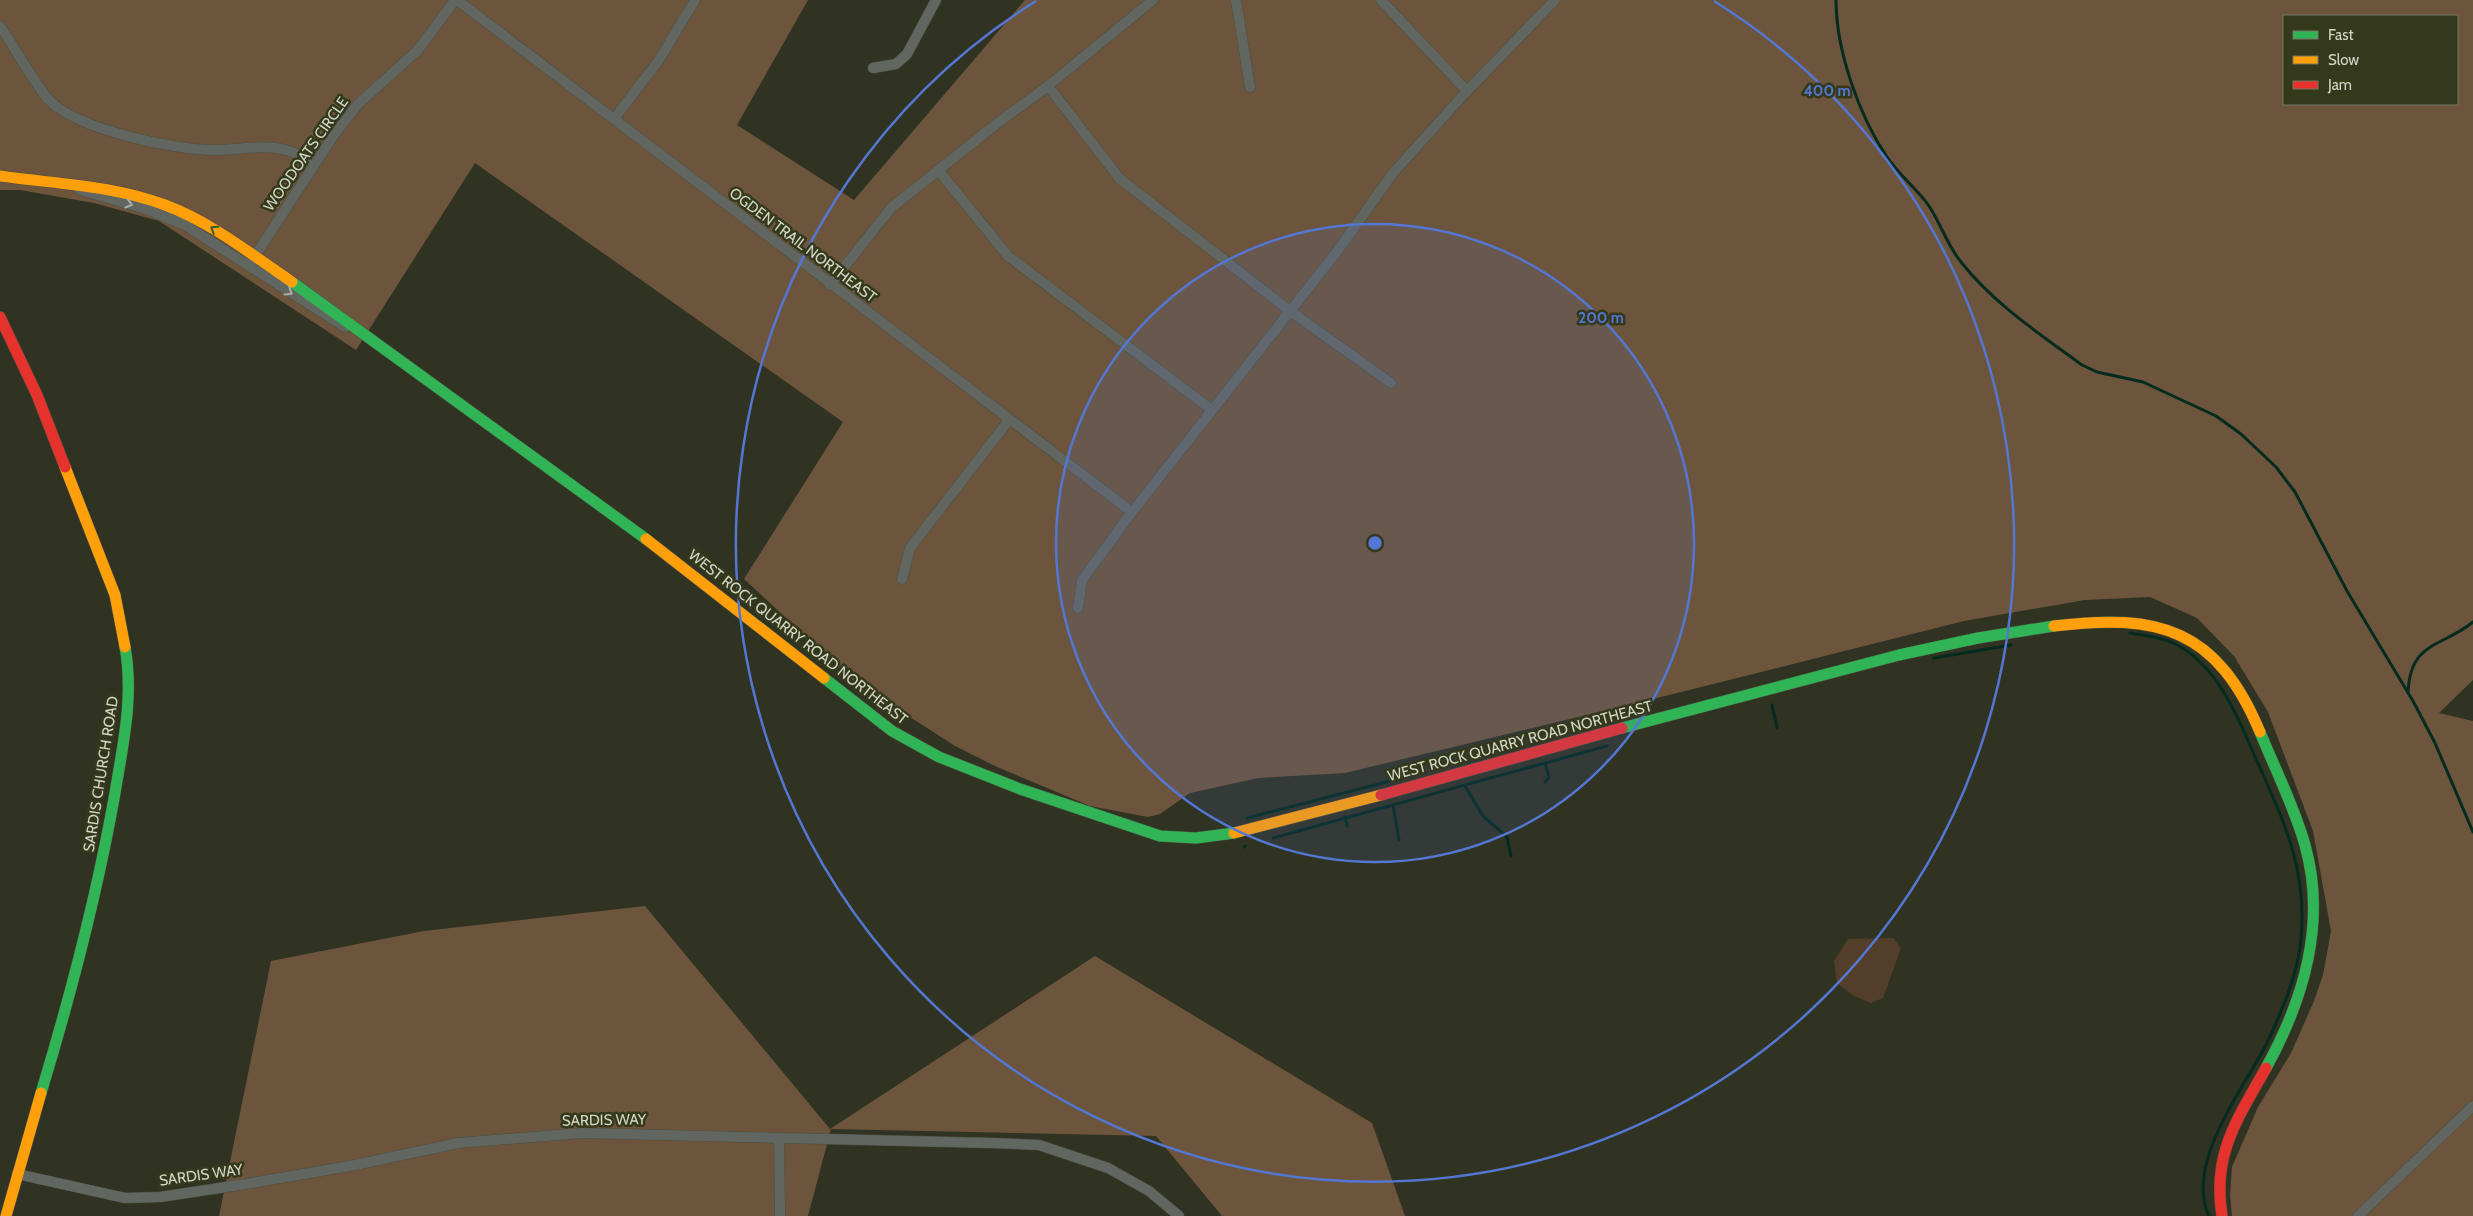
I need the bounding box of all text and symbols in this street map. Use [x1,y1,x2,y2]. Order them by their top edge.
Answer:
legend [2283,15,2458,105]
text: Fast [2328,26,2353,44]
text: Slow [2328,51,2359,69]
text: Jam [2327,76,2352,94]
text: 400 m [1804,82,1850,100]
street label: WOODOATS CIRCLE [260,93,352,215]
street label: OGDEN TRAIL NORTHEAST [726,184,880,306]
one-way arrow [124,198,132,208]
one-way arrow [210,226,220,235]
one-way arrow [284,286,293,296]
text: 200 m [1578,309,1624,327]
centre of rings [1366,534,1384,552]
street label: WEST ROCK QUARRY ROAD NORTHEAST [685,546,911,728]
street label: SARDIS CHURCH ROAD [80,695,122,853]
street label: WEST ROCK QUARRY ROAD NORTHEAST [1386,697,1654,785]
street label: SARDIS WAY [562,1110,647,1130]
street label: SARDIS WAY [158,1160,244,1190]

